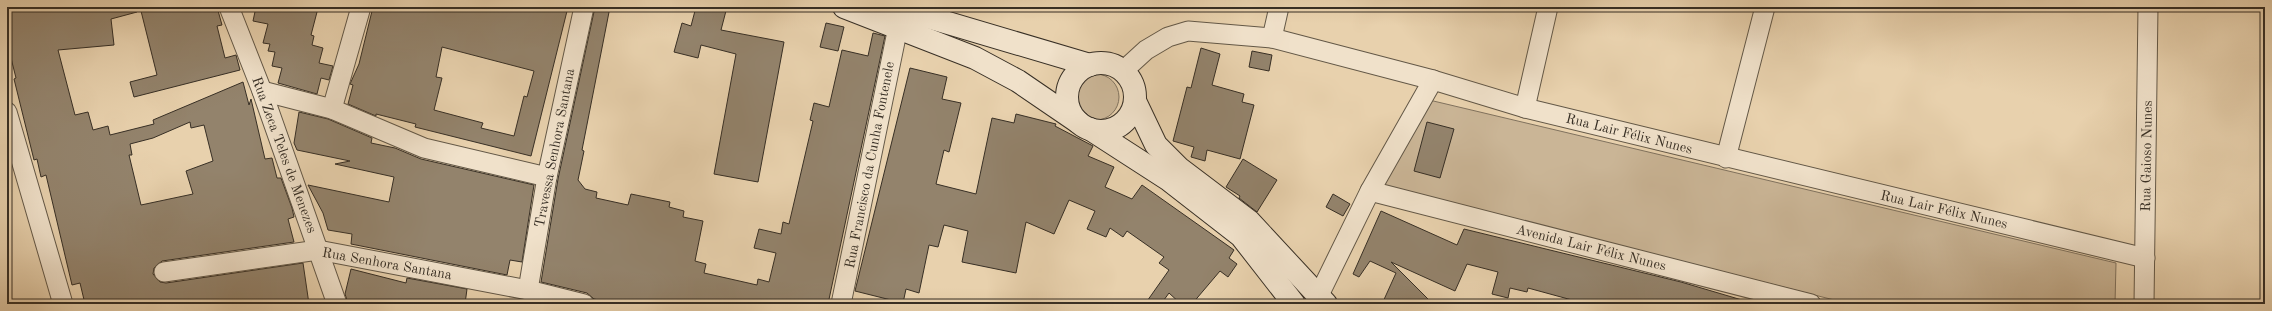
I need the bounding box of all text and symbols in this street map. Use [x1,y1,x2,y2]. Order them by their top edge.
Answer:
street label: Rua Francisco da Cunha Fontenele [843,60,897,270]
street label: Travessa Senhora Santana [533,67,577,229]
street label: Rua Zeca Teles de Menezes [249,75,319,235]
street label: Rua Gaioso Nunes [2139,100,2155,212]
street label: Rua Lair Félix Nunes [1564,111,1694,157]
street label: Rua Lair Félix Nunes [1879,189,2009,231]
street label: Avenida Lair Félix Nunes [1514,223,1668,273]
street label: Rua Senhora Santana [321,246,453,282]

